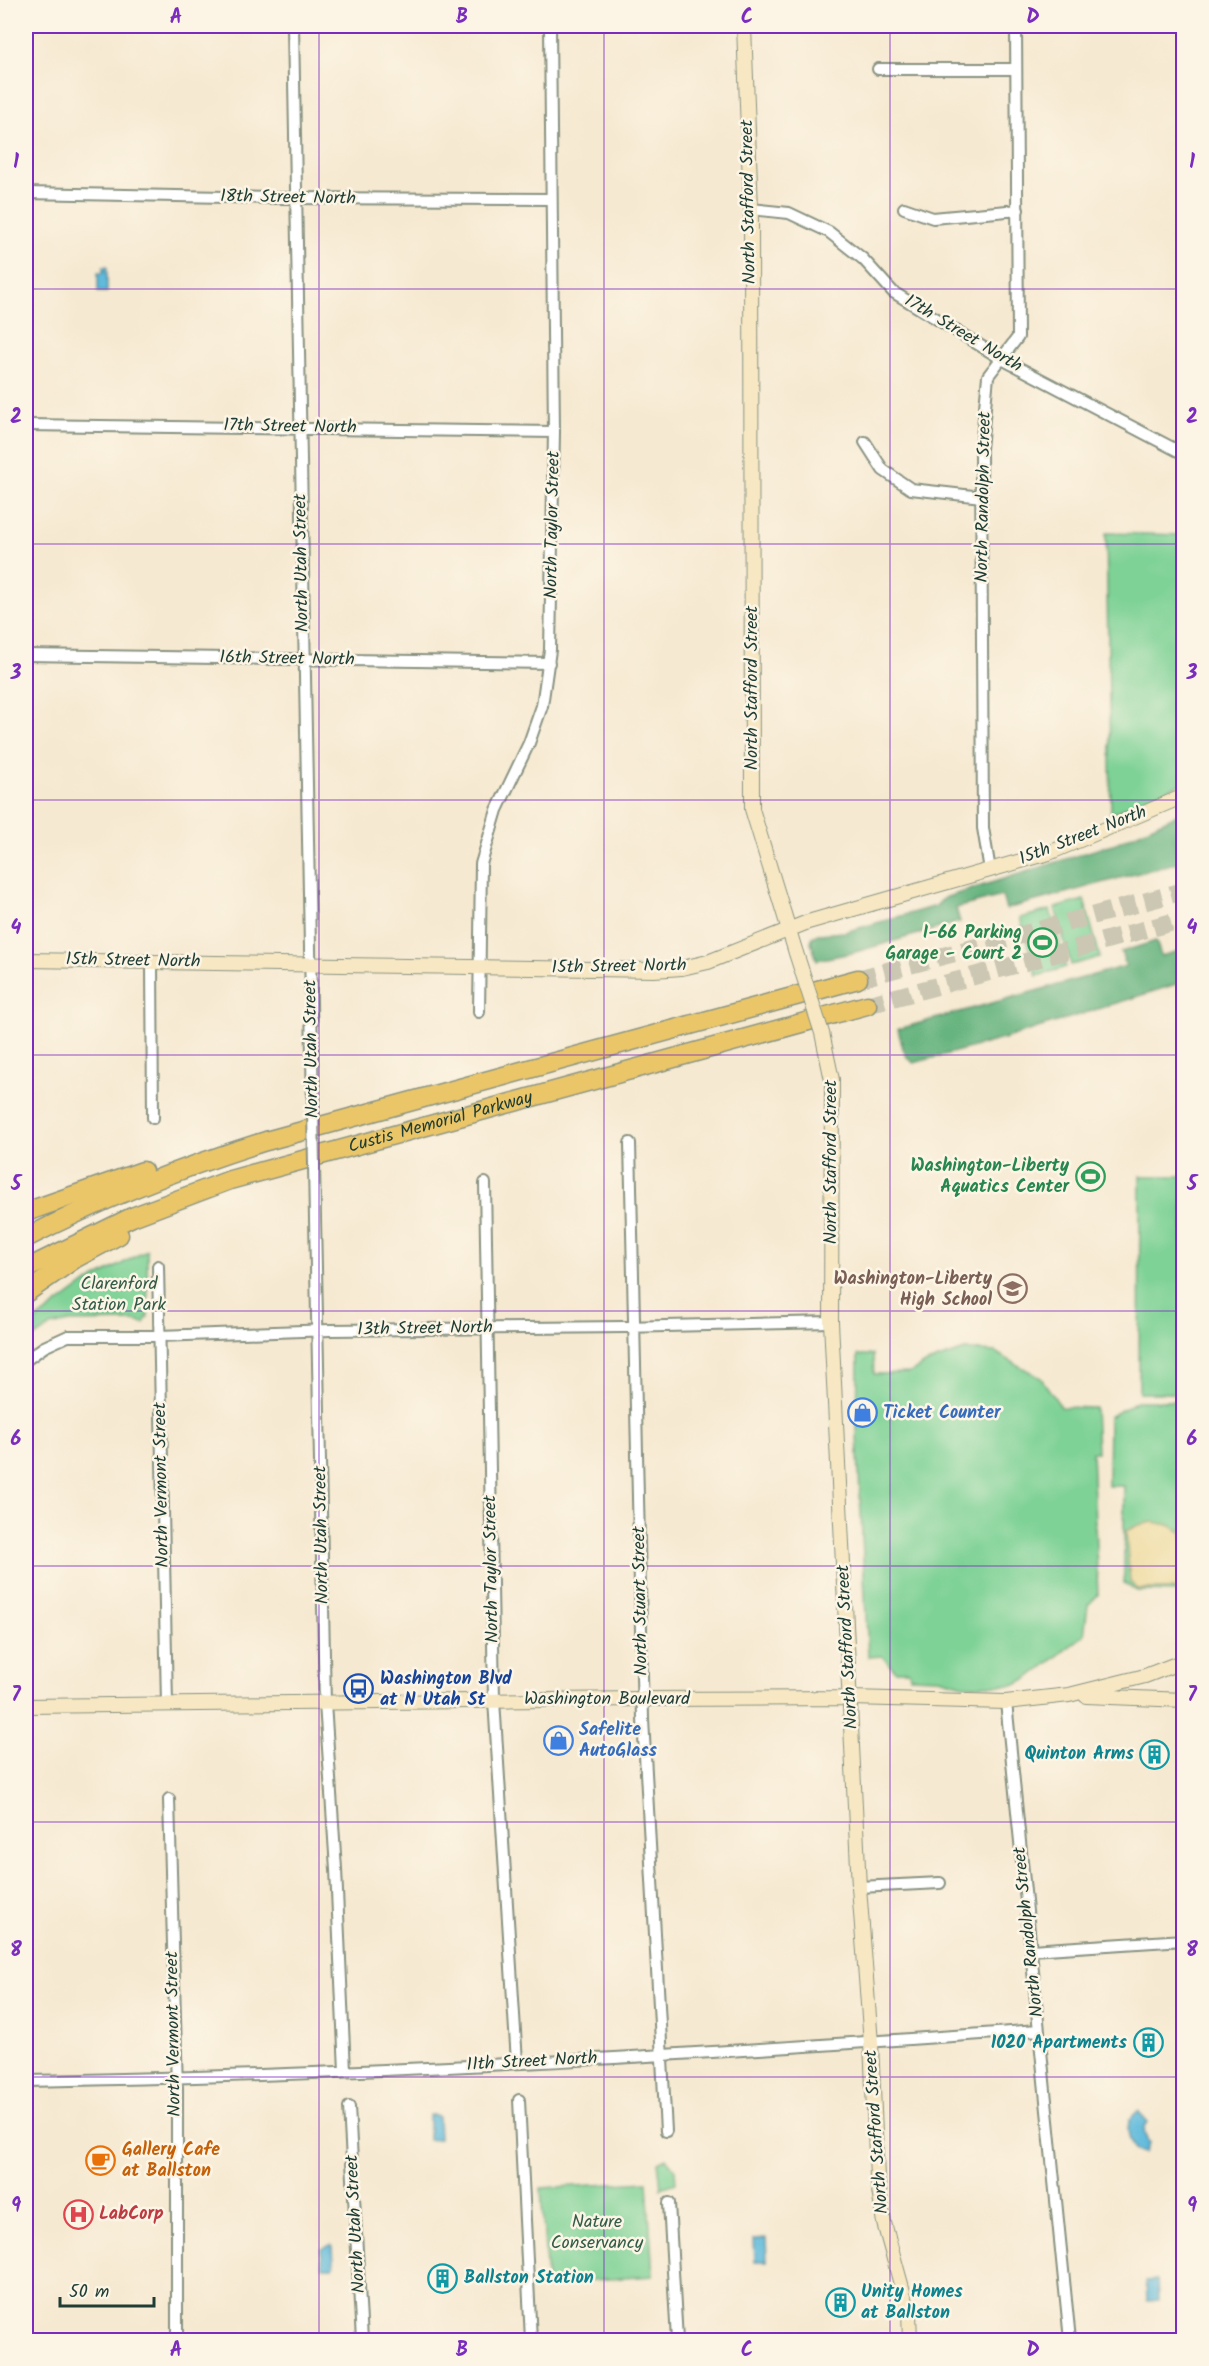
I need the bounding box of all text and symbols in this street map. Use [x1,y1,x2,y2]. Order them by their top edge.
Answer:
text: A [170,2,182,34]
text: B [456,2,468,34]
text: C [741,2,753,34]
text: D [1026,2,1040,34]
street label: North Stafford Street [733,118,765,285]
text: 1 [13,147,19,179]
text: 1 [1189,147,1195,179]
street label: 18th Street North [220,182,356,214]
street label: 17th Street North [898,287,1028,381]
text: 2 [10,402,22,434]
text: 2 [1186,402,1198,434]
street label: North Randolph Street [968,410,1000,583]
street label: 17th Street North [223,411,357,443]
street label: North Taylor Street [537,450,569,599]
street label: North Utah Street [286,492,318,633]
street label: North Stafford Street [738,605,767,770]
street label: 16th Street North [219,643,355,675]
text: 3 [10,658,22,690]
text: 3 [1186,658,1198,690]
street label: 15th Street North [1015,798,1151,874]
text: 4 [11,913,22,945]
text: 4 [1187,913,1198,945]
place label: I-66 Parking Garage - Court 2 [885,919,1022,969]
sports icon: I-66 Parking Garage - Court 2 [1027,927,1059,959]
street label: 15th Street North [65,945,201,977]
street label: 15th Street North [551,951,687,983]
street label: North Utah Street [296,978,328,1119]
street label: North Stafford Street [817,1079,846,1244]
street label: Custis Memorial Parkway [345,1083,536,1161]
place label: Washington-Liberty Aquatics Center [910,1152,1070,1202]
sports icon: Washington-Liberty Aquatics Center [1074,1160,1106,1192]
text: 5 [10,1169,23,1201]
text: 5 [1186,1169,1199,1201]
place label: Washington-Liberty High School [833,1265,993,1315]
park label: Clarenford Station Park [72,1270,166,1320]
school or university icon: Washington-Liberty High School [997,1273,1029,1305]
street label: 13th Street North [357,1313,493,1345]
shop icon: Ticket Counter [846,1397,878,1429]
place label: Ticket Counter [883,1399,1002,1428]
street label: North Vermont Street [146,1401,178,1568]
text: 6 [11,1424,22,1456]
text: 6 [1187,1424,1198,1456]
street label: North Utah Street [306,1464,338,1605]
street label: North Taylor Street [476,1494,508,1643]
street label: North Stuart Street [625,1525,657,1676]
street label: North Stafford Street [829,1563,867,1730]
place label: Washington Blvd at N Utah St [380,1665,512,1715]
bus stop icon: Washington Blvd at N Utah St [343,1673,375,1705]
text: 7 [11,1680,21,1712]
text: 7 [1187,1680,1197,1712]
street label: Washington Boulevard [524,1685,691,1714]
place label: Safelite AutoGlass [579,1716,658,1766]
shop icon: Safelite AutoGlass [542,1724,574,1756]
building icon: Quinton Arms [1139,1738,1171,1770]
place label: Quinton Arms [1025,1740,1135,1769]
street label: North Randolph Street [1006,1844,1052,2019]
text: 8 [10,1935,22,1967]
text: 8 [1186,1935,1198,1967]
street label: North Vermont Street [158,1950,190,2117]
building icon: 1020 Apartments [1132,2027,1164,2059]
place label: 1020 Apartments [991,2029,1128,2058]
street label: 11th Street North [466,2044,598,2080]
street label: North Stafford Street [857,2048,897,2215]
place label: Gallery Cafe at Ballston [122,2136,220,2186]
cafe icon: Gallery Cafe at Ballston [85,2144,117,2176]
street label: North Utah Street [338,2153,374,2294]
text: 9 [11,2191,21,2223]
text: 9 [1187,2191,1197,2223]
hospital icon: LabCorp [62,2198,94,2230]
place label: LabCorp [99,2200,164,2229]
park label: Nature Conservancy [551,2208,644,2258]
building icon: Ballston Station [427,2262,459,2294]
place label: Ballston Station [464,2264,594,2293]
scale bar [60,2270,154,2308]
text: 50 m [69,2278,109,2307]
place label: Unity Homes at Ballston [861,2278,963,2328]
building icon: Unity Homes at Ballston [824,2286,856,2318]
text: A [170,2335,182,2366]
text: B [456,2335,468,2366]
text: C [741,2335,753,2366]
text: D [1026,2335,1040,2366]

